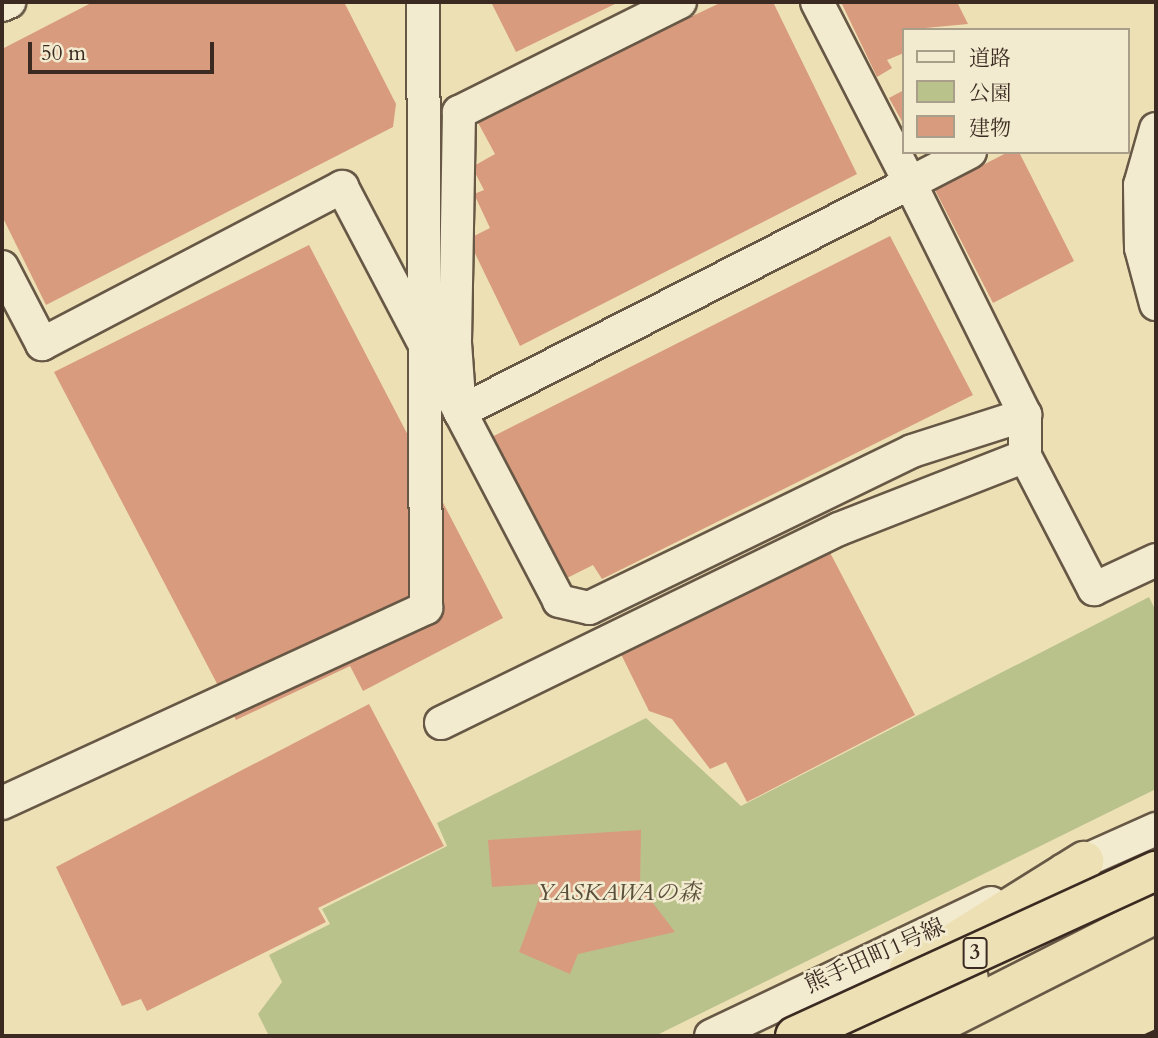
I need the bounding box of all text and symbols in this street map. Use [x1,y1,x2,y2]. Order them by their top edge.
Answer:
scale bar [32,28,217,72]
legend [902,28,1130,154]
text: 50 m [41,39,86,68]
text: 道路 [969,44,1011,73]
text: 公園 [969,79,1011,108]
text: 建物 [969,114,1011,143]
park label: YASKAWAの森 [537,879,701,907]
street label: 熊手田町1号線 [801,913,949,999]
road number: 3 [961,936,989,970]

